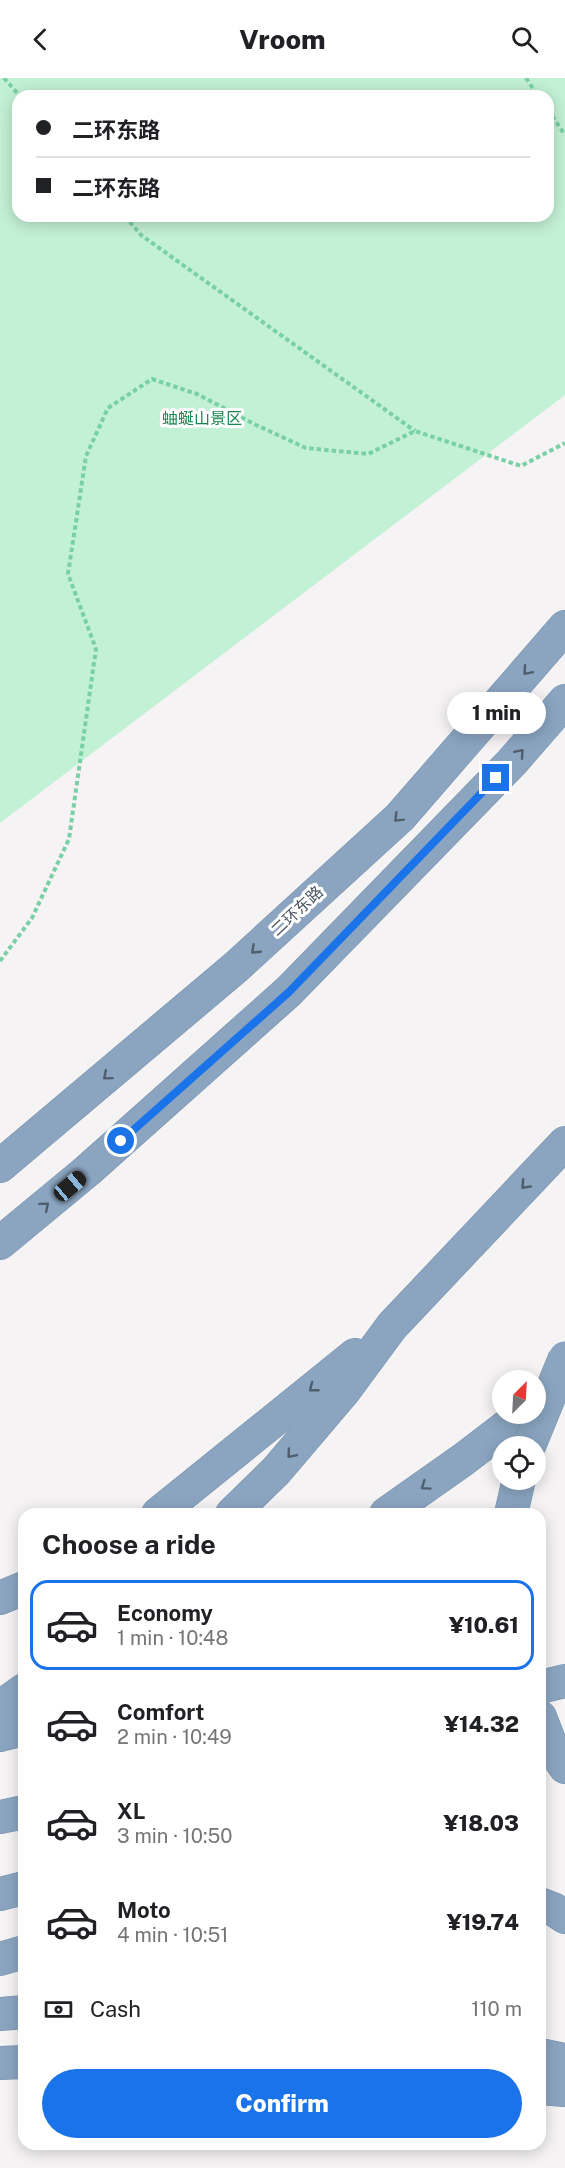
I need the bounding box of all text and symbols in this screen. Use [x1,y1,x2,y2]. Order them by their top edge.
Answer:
icon: back [24,23,57,56]
text: Vroom [239,23,326,55]
icon: search [508,23,541,56]
text: 二环东路 [72,117,160,143]
text: 二环东路 [72,175,160,201]
park label: 蚰蜒山景区 [162,409,242,428]
one-way arrow [523,664,534,675]
callout: 1 min [446,691,546,733]
text: 1 min [472,701,521,725]
one-way arrow [513,749,524,760]
route end [482,764,509,791]
one-way arrow [395,810,406,821]
street label: 二环东路 [267,882,327,940]
one-way arrow [251,943,262,954]
one-way arrow [102,1069,113,1080]
route start [107,1127,134,1154]
car [50,1168,90,1204]
one-way arrow [521,1179,532,1189]
one-way arrow [38,1202,49,1213]
north arrow [492,1370,546,1424]
map controls [492,1370,546,1490]
one-way arrow [309,1381,320,1392]
button: locate [492,1436,546,1490]
one-way arrow [287,1447,298,1458]
one-way arrow [421,1479,432,1490]
text: Choose a ride [42,1528,216,1560]
icon: car [45,1598,99,1652]
text: Economy [117,1600,213,1626]
text: ¥10.61 [449,1612,519,1638]
text: 1 min · 10:48 [117,1626,228,1650]
icon: car [45,1697,99,1751]
text: Comfort [117,1699,204,1725]
text: ¥14.32 [444,1711,519,1737]
text: 2 min · 10:49 [117,1725,232,1749]
icon: car [45,1796,99,1850]
text: XL [117,1798,145,1824]
text: ¥18.03 [444,1810,519,1836]
text: 3 min · 10:50 [117,1824,233,1848]
icon: car [45,1895,99,1949]
text: Moto [117,1897,171,1923]
text: ¥19.74 [447,1909,519,1935]
text: 4 min · 10:51 [117,1923,228,1947]
icon: cash [42,1993,75,2026]
text: Cash [90,1996,141,2022]
text: 110 m [471,1997,522,2021]
button: Confirm [42,2069,522,2138]

